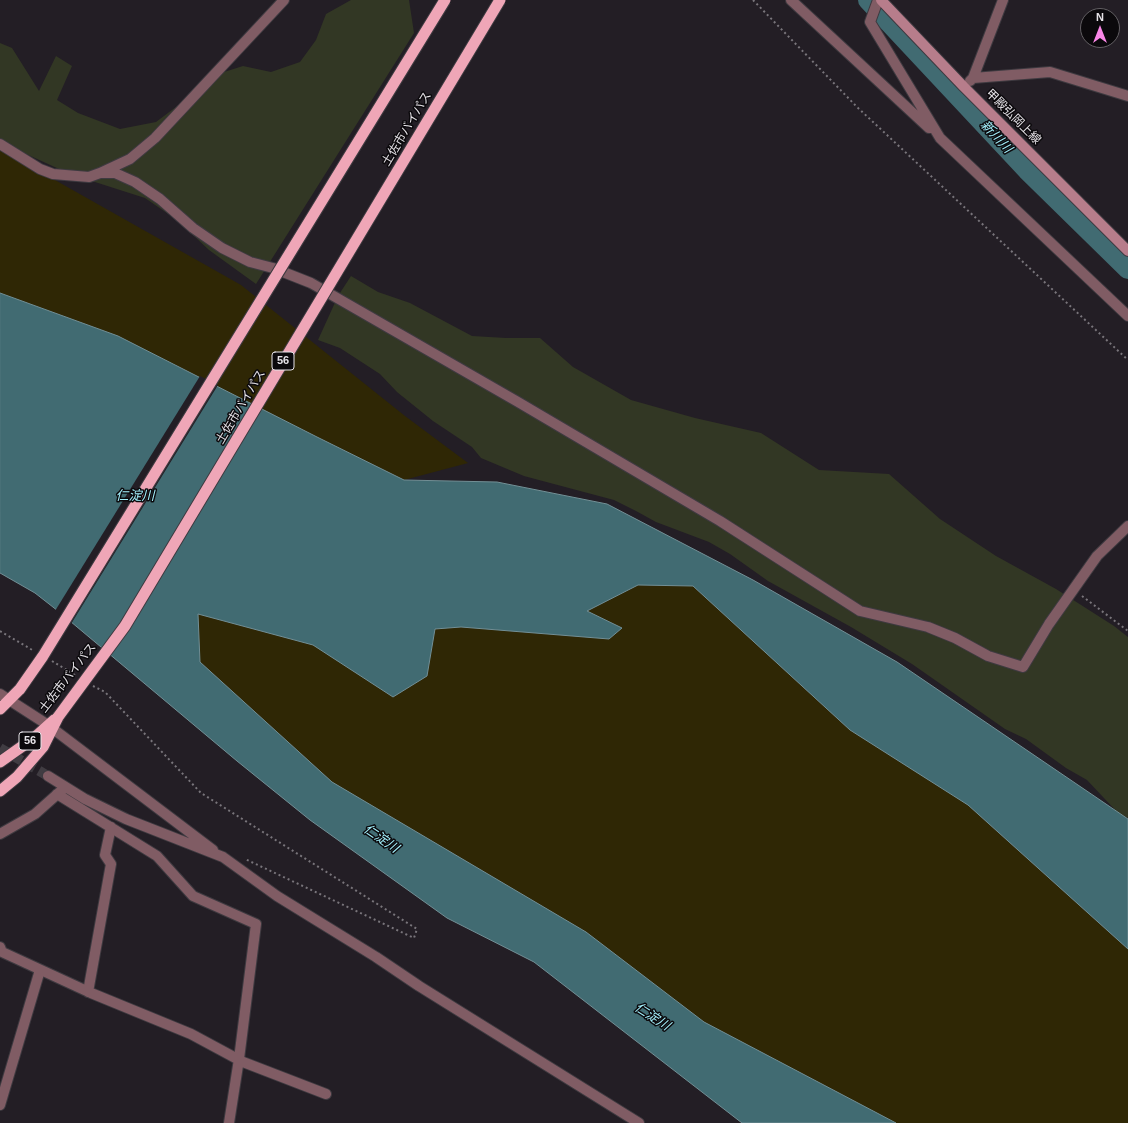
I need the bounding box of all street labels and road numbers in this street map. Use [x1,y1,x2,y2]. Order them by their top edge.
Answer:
street label: 甲殿弘岡上線 [982,86,1044,148]
street label: 土佐市バイパス [379,89,435,169]
road number: 56 [272,352,294,370]
street label: 土佐市バイパス [213,367,269,447]
street label: 土佐市バイパス [36,640,100,716]
road number: 56 [19,732,41,750]

